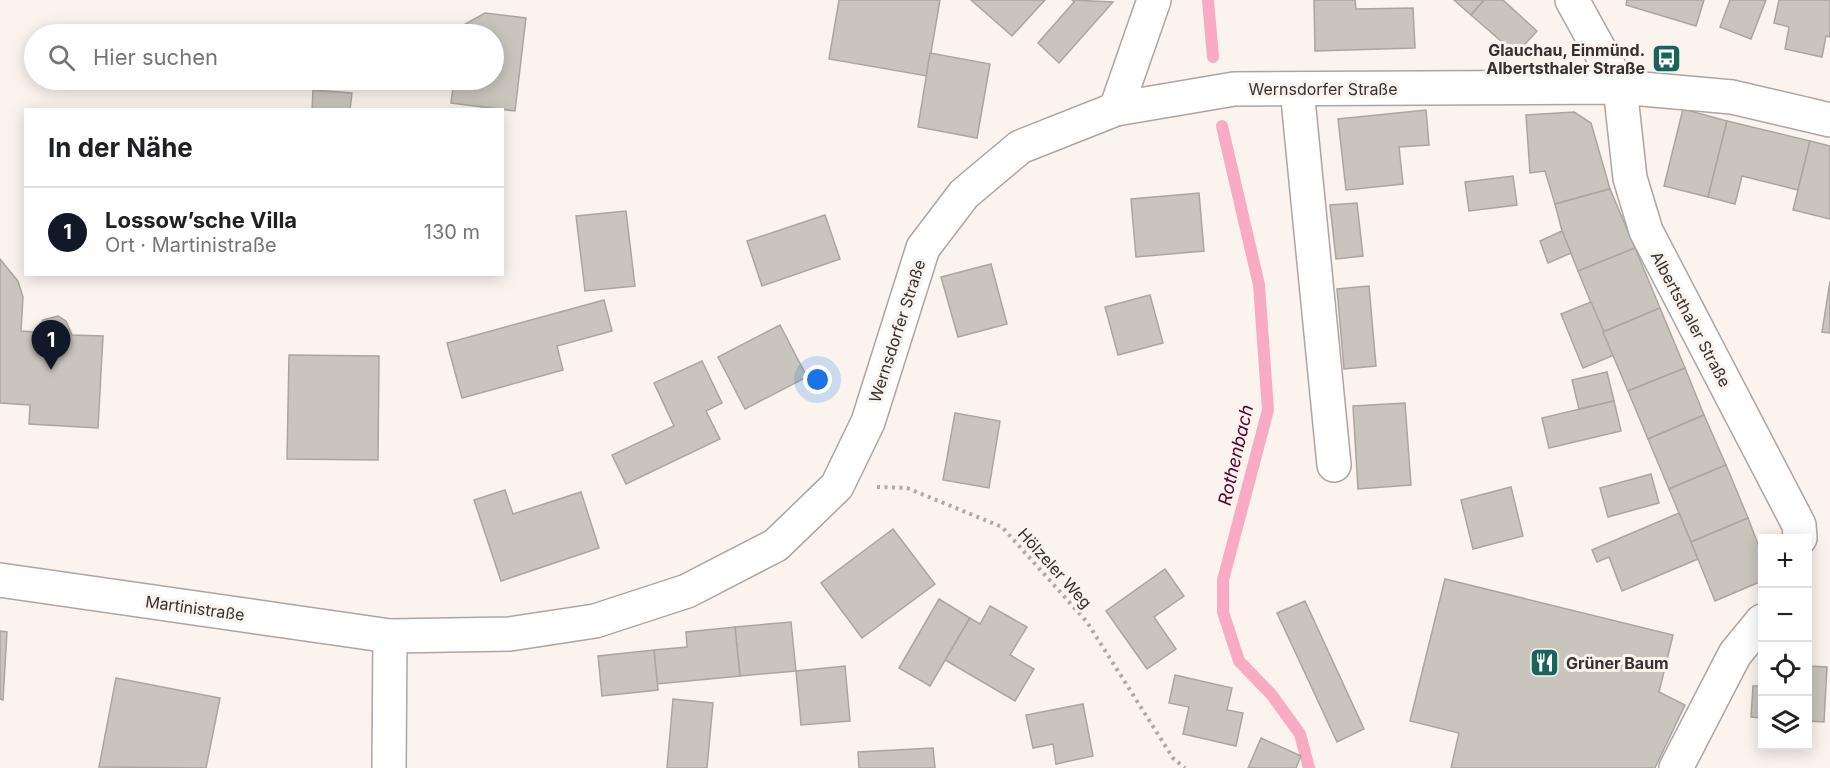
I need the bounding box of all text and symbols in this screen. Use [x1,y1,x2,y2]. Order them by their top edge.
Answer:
search box [24,24,504,90]
place label: Glauchau, Einmünd. Albertsthaler Straße [1486,40,1645,78]
icon: search [45,41,78,74]
bus stop icon: Glauchau, Einmünd. Albertsthaler Straße [1650,43,1682,75]
text: Hier suchen [93,44,218,70]
street label: Wernsdorfer Straße [1248,79,1398,99]
text: In der Nähe [48,132,193,163]
text: Lossow’sche Villa [105,207,297,233]
text: 1 [63,220,72,244]
text: 130 m [424,220,480,244]
text: Ort · Martinistraße [105,233,277,257]
street label: Albertsthaler Straße [1647,248,1735,390]
street label: Wernsdorfer Straße [864,257,930,405]
pin: 1 [32,320,70,370]
your location [803,365,832,394]
water label: Rothenbach [1214,402,1257,507]
street label: Hölzeler Weg [1014,524,1096,612]
map controls [1758,534,1812,750]
button: + [1758,534,1812,588]
button: − [1758,588,1812,642]
street label: Martinistraße [144,591,246,625]
button: locate [1758,642,1812,696]
restaurant icon: Grüner Baum [1529,647,1561,679]
place label: Grüner Baum [1566,653,1669,673]
button: layers [1758,696,1812,750]

